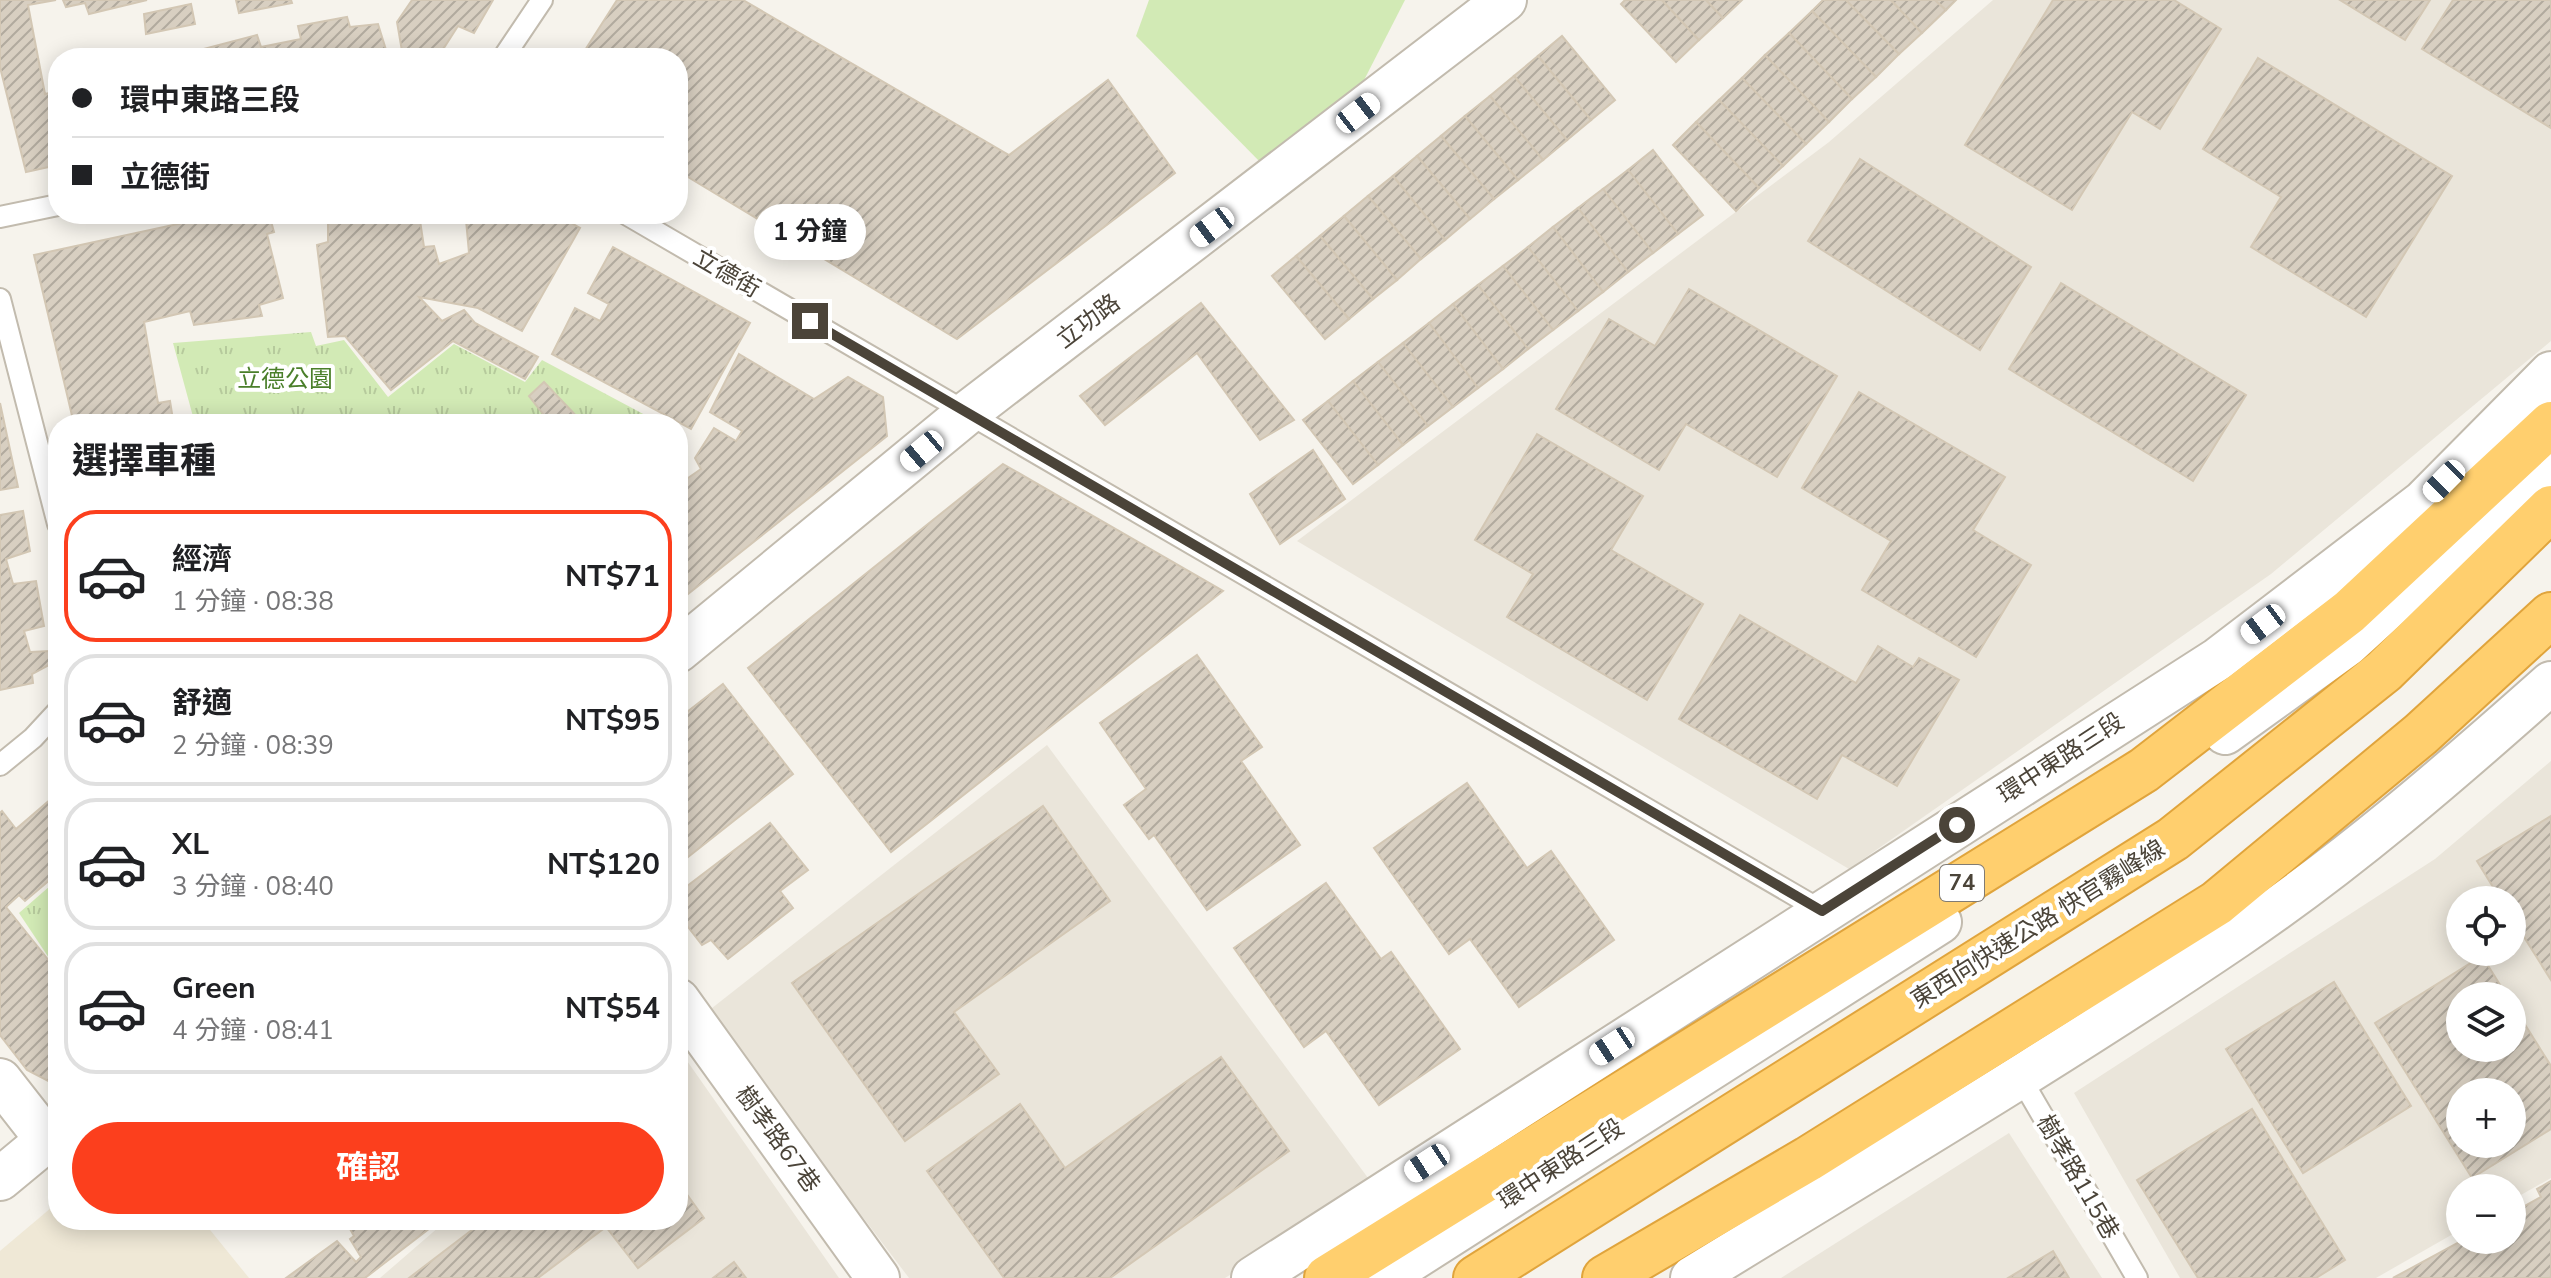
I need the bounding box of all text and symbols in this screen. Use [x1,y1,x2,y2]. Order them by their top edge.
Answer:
text: 環中東路三段 [120,80,300,121]
car [1332,89,1384,137]
text: 立德街 [120,157,210,198]
car [1186,203,1238,251]
callout: 1 分鐘 [754,205,866,261]
text: 1 分鐘 [773,214,847,249]
street label: 立德街 [688,241,766,305]
street label: 立功路 [1050,287,1126,355]
route end [792,303,828,339]
park label: 立德公園 [237,363,333,395]
car [896,426,948,476]
text: 選擇車種 [72,437,216,486]
car [2419,456,2469,506]
text: 經濟 [172,539,232,580]
icon: car [76,540,148,612]
text: NT$71 [565,556,660,597]
text: 1 分鐘 · 08:38 [172,584,334,619]
car [2237,600,2289,648]
text: 舒適 [172,683,232,724]
icon: car [76,684,148,756]
text: NT$95 [565,700,660,741]
street label: 環中東路三段 [1992,705,2130,811]
text: 2 分鐘 · 08:39 [172,728,334,763]
route start [1939,807,1975,843]
text: XL [172,824,209,865]
icon: car [76,828,148,900]
street label: 東西向快速公路 快官霧峰線 [1905,832,2171,1016]
text: NT$120 [547,844,660,885]
road number: 74 [1940,865,1984,901]
text: 3 分鐘 · 08:40 [172,869,334,904]
map controls [2446,886,2526,1254]
button: locate [2446,886,2526,966]
text: Green [172,968,256,1009]
icon: car [76,972,148,1044]
button: layers [2446,982,2526,1062]
text: NT$54 [565,988,660,1029]
text: 4 分鐘 · 08:41 [172,1013,334,1048]
car [1585,1023,1639,1069]
button: + [2446,1078,2526,1158]
street label: 樹孝路67巷 [728,1079,828,1199]
street label: 樹孝路115巷 [2029,1109,2127,1245]
street label: 環中東路三段 [1492,1111,1630,1217]
button: 確認 [72,1122,664,1214]
car [1400,1140,1454,1186]
button: − [2446,1174,2526,1254]

